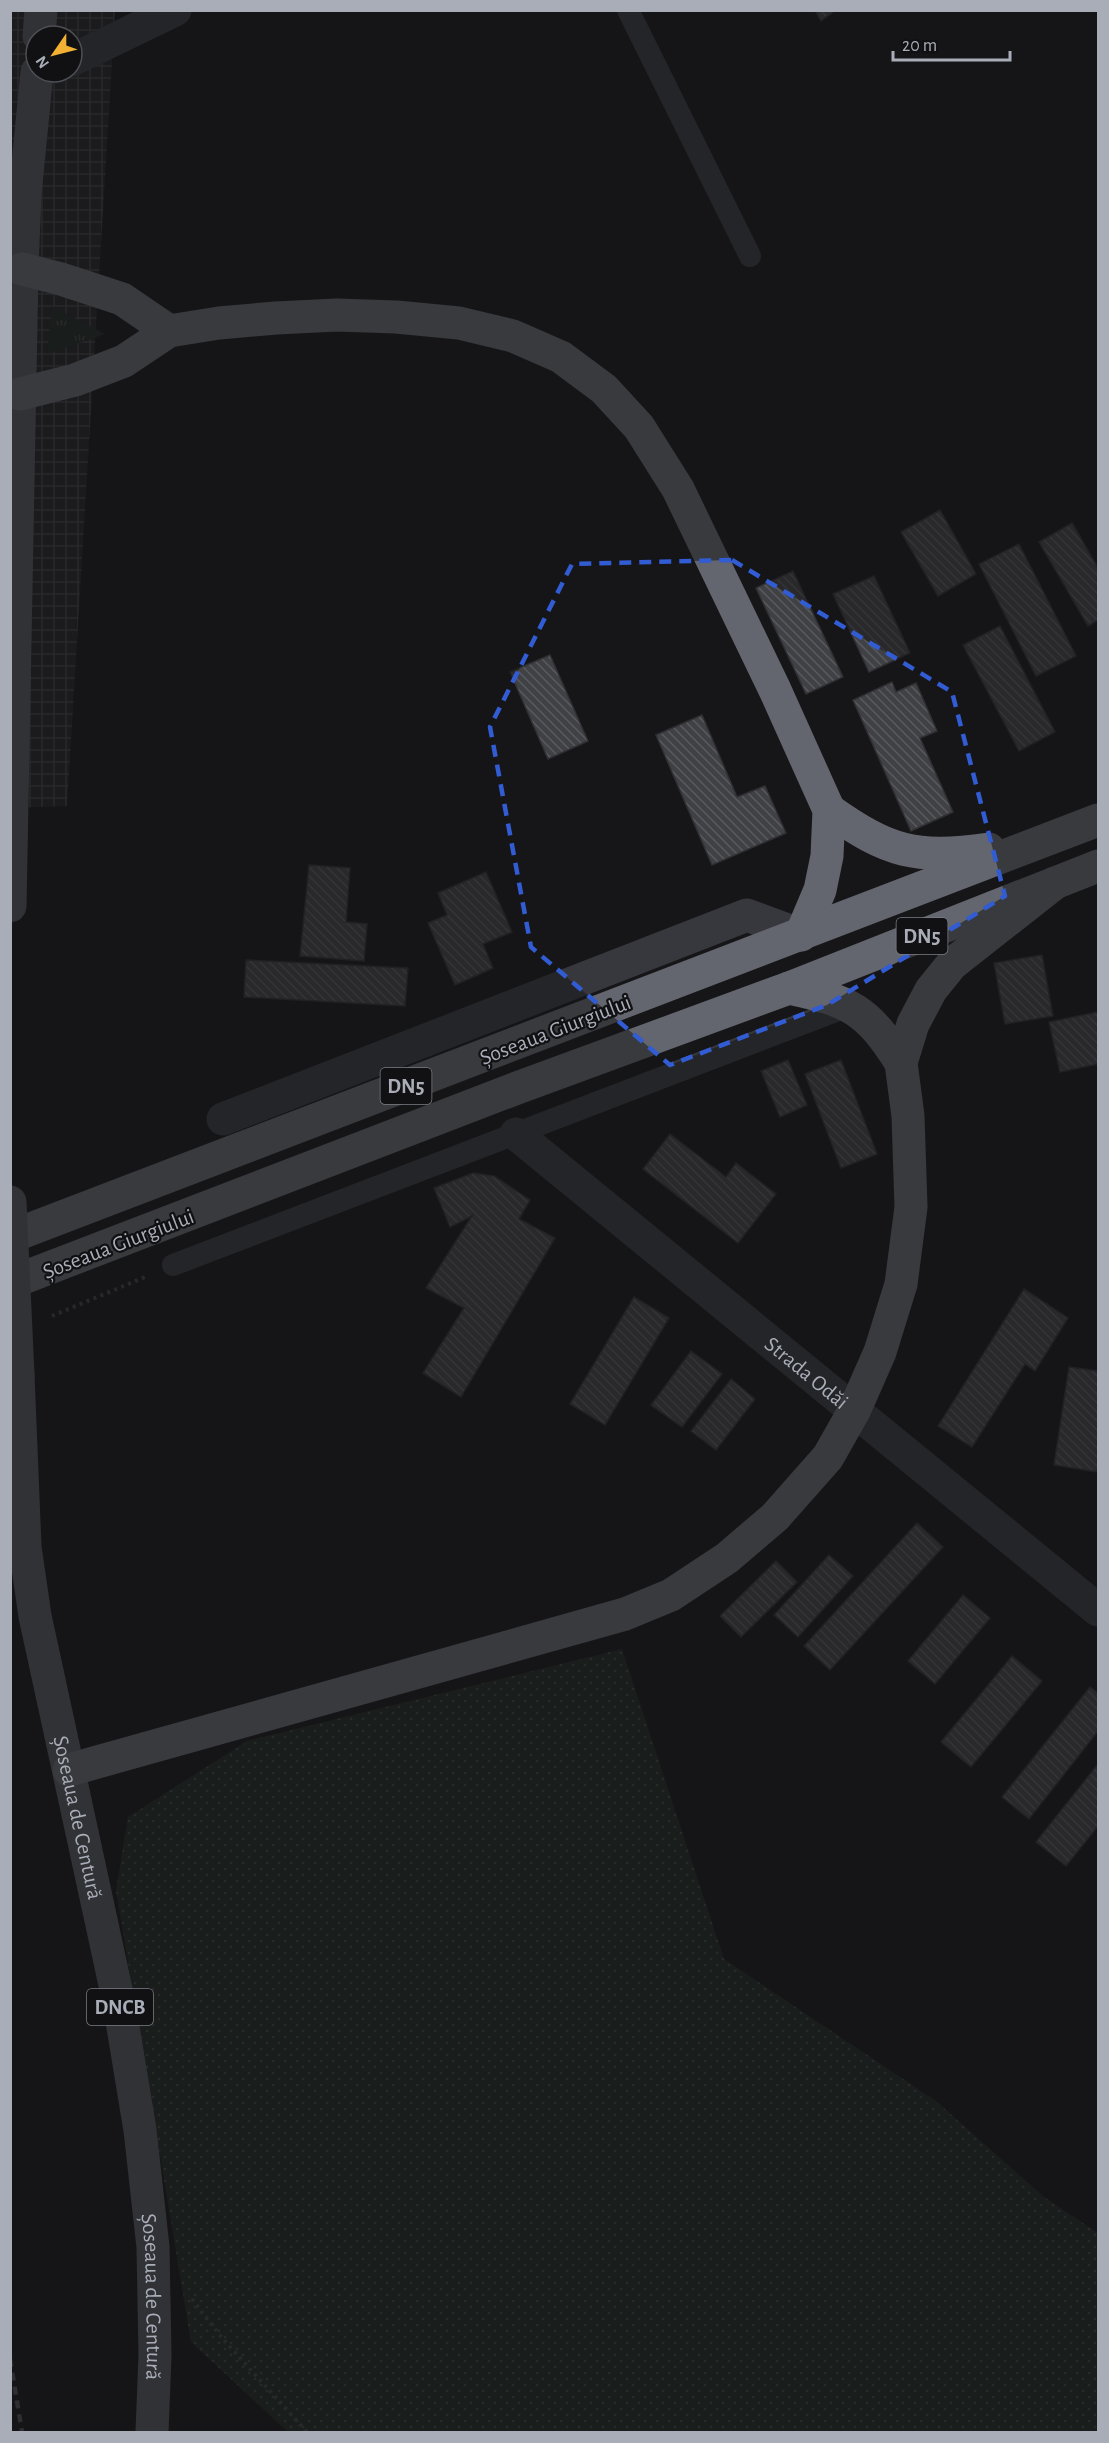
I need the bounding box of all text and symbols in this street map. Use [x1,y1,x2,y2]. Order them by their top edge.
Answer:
north arrow [24,24,84,84]
scale bar [893,24,1010,62]
text: 20 m [902,37,937,55]
text: N [33,53,52,71]
road number: DN5 [896,918,948,954]
street label: Șoseaua Giurgiului [477,991,635,1071]
road number: DN5 [380,1068,432,1104]
street label: Șoseaua Giurgiului [40,1205,198,1285]
street label: Strada Odăi [761,1332,852,1413]
street label: Șoseaua de Centură [47,1734,106,1902]
road number: DNCB [87,1989,153,2025]
street label: Șoseaua de Centură [135,2212,165,2381]

